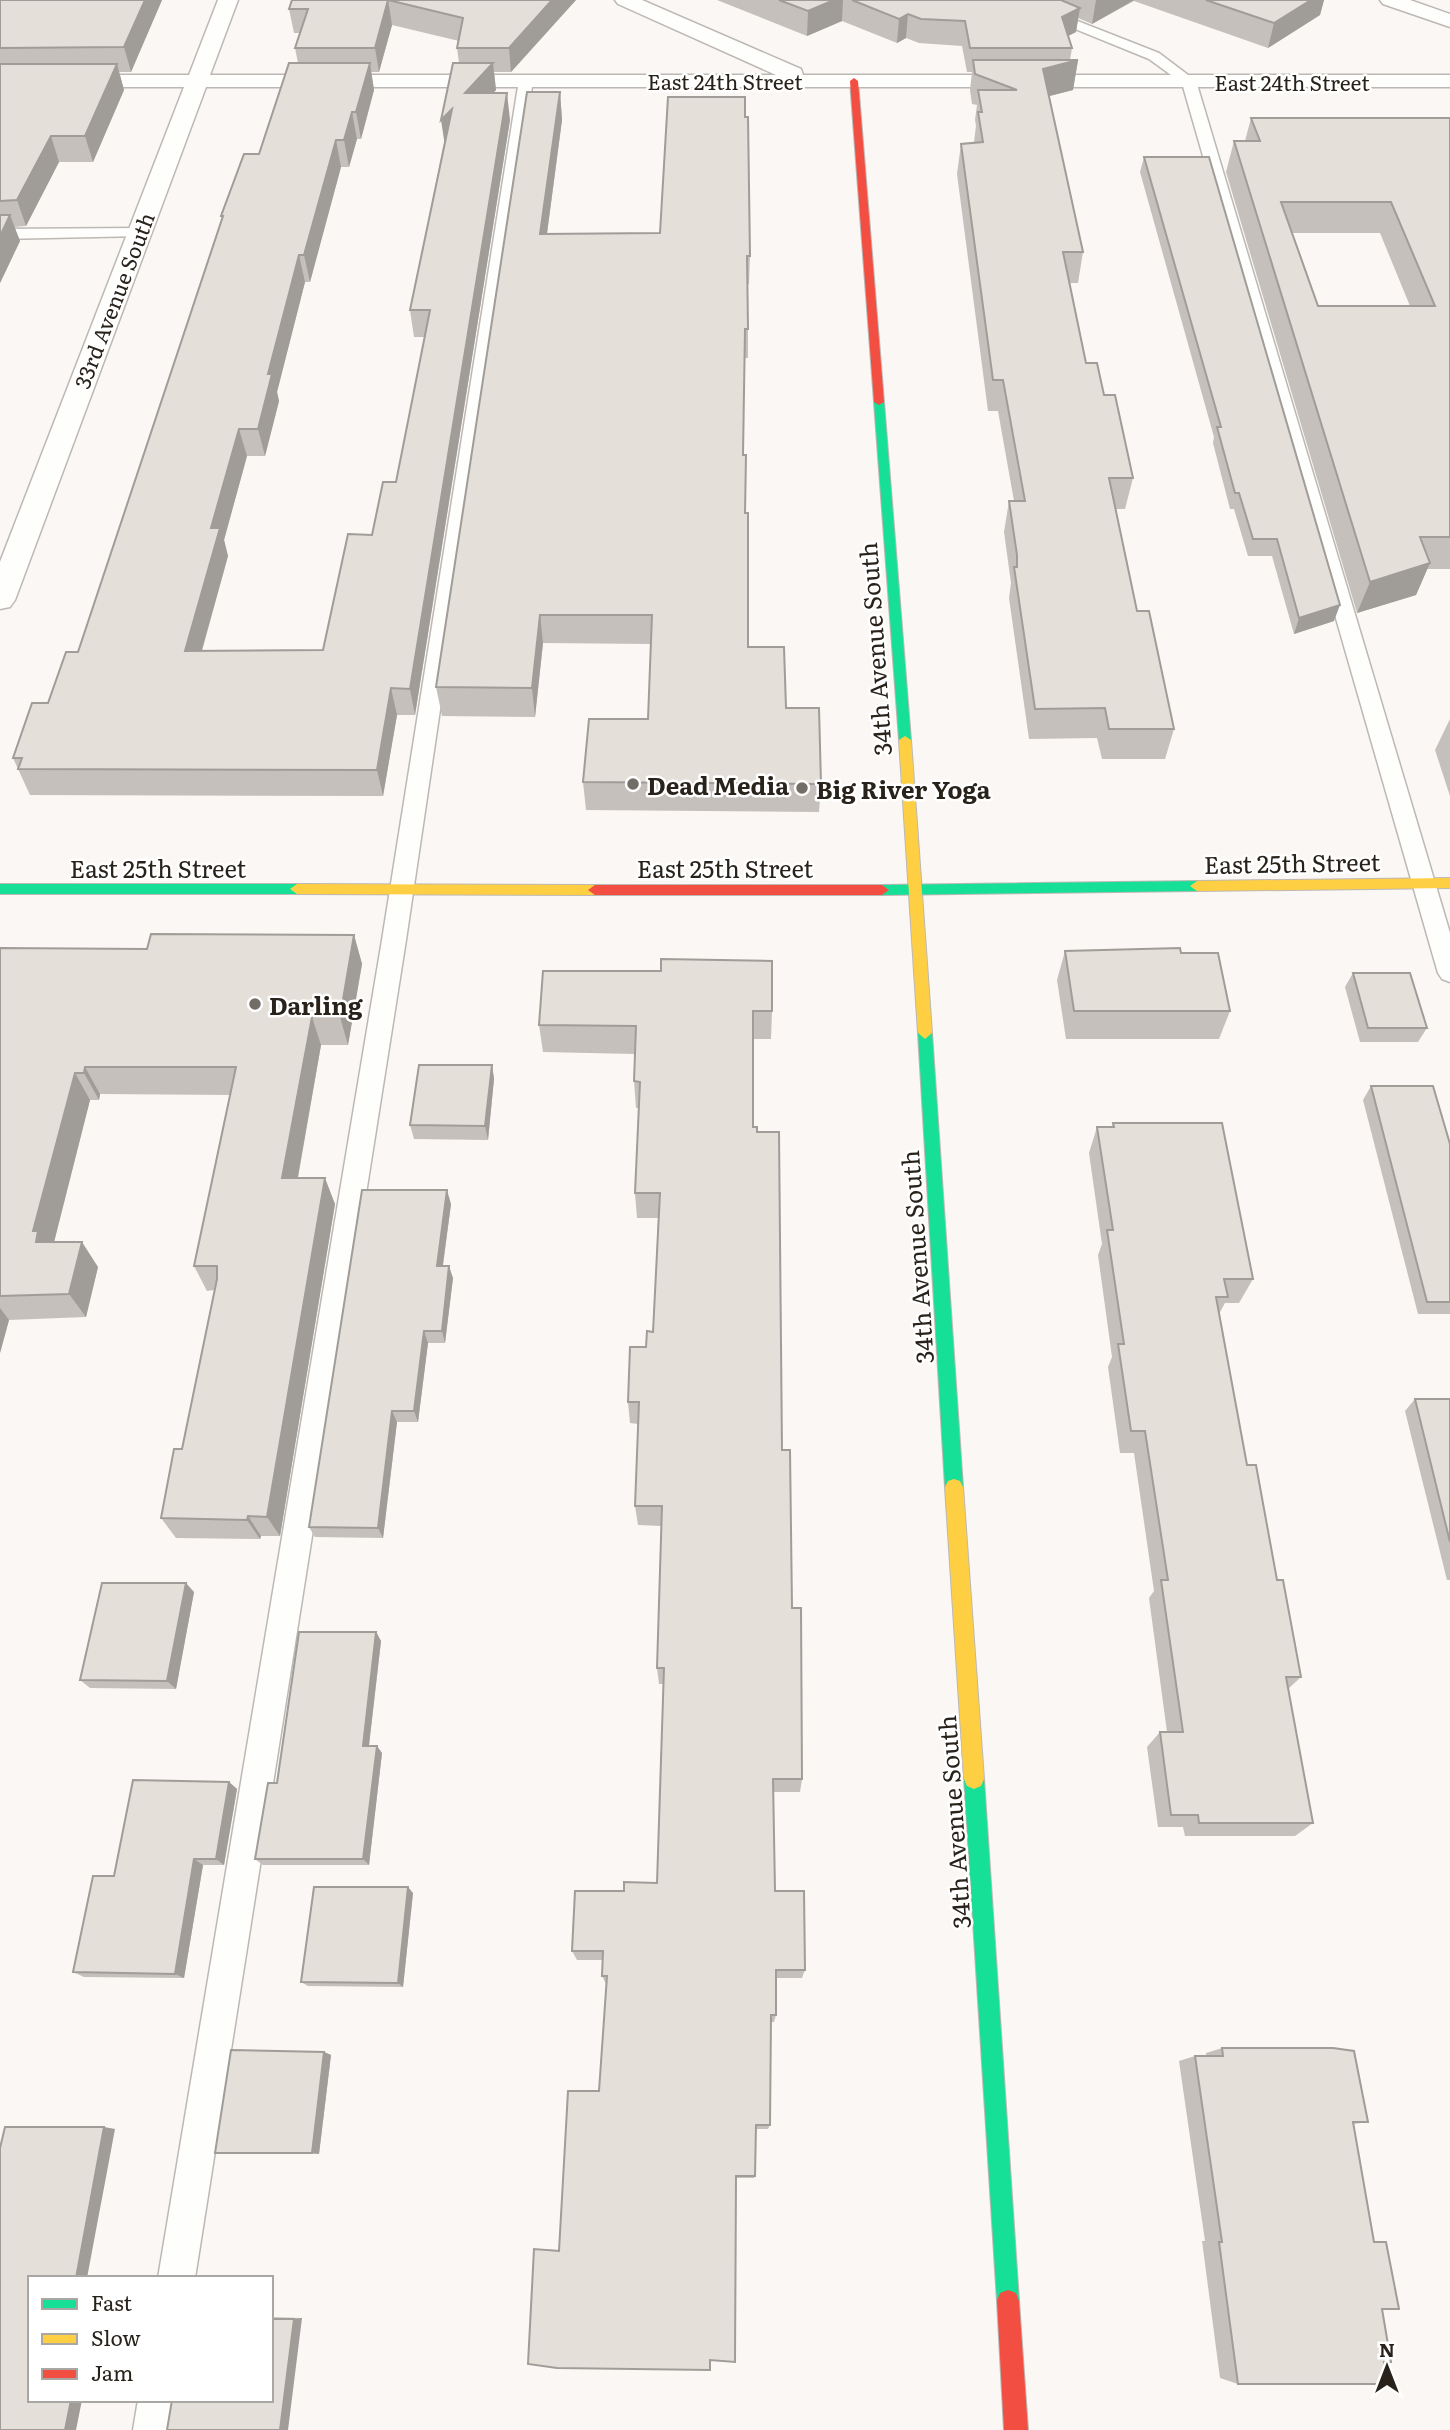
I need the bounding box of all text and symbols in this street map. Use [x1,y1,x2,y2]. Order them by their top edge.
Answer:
street label: East 24th Street [647,65,803,96]
street label: East 24th Street [1214,66,1370,97]
street label: 33rd Avenue South [65,207,161,393]
street label: 34th Avenue South [849,541,899,757]
place label: Dead Media [647,767,789,802]
place label: Big River Yoga [816,771,991,806]
marker: Dead Media [625,776,641,792]
marker: Big River Yoga [794,780,810,796]
street label: East 25th Street [1203,843,1381,881]
street label: East 25th Street [70,850,247,885]
street label: East 25th Street [637,850,814,885]
place label: Darling [269,987,363,1022]
marker: Darling [247,996,263,1012]
street label: 34th Avenue South [891,1149,941,1365]
street label: 34th Avenue South [928,1714,978,1930]
legend [28,2276,273,2402]
text: Fast [91,2286,132,2317]
text: Slow [91,2321,141,2352]
north arrow [1352,2332,1422,2402]
text: N [1379,2335,1395,2363]
text: Jam [91,2356,133,2387]

